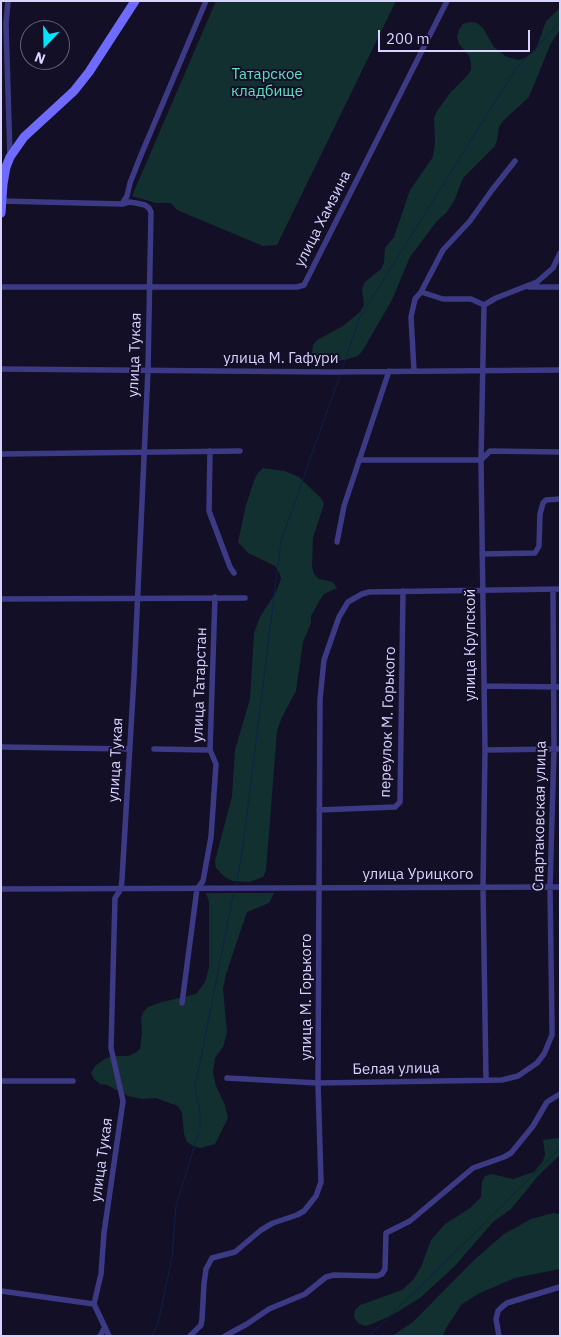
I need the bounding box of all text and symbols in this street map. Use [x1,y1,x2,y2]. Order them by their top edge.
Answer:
north arrow [20,20,70,70]
scale bar [381,20,534,52]
text: 200 m [386,29,430,48]
text: N [32,48,48,68]
park label: Татарское кладбище [231,66,303,101]
street label: улица Хамзина [291,168,355,270]
street label: улица Тукая [125,312,145,398]
street label: улица М. Гафури [223,350,339,368]
street label: улица Крупской [462,589,480,701]
street label: улица Татарстан [189,627,211,743]
street label: переулок М. Горького [376,646,400,798]
street label: улица Тукая [105,717,127,803]
street label: Спартаковская улица [530,740,550,892]
street label: улица Урицкого [362,866,474,884]
street label: улица М. Горького [298,934,316,1060]
street label: Белая улица [352,1059,440,1079]
street label: улица Тукая [87,1117,117,1203]

